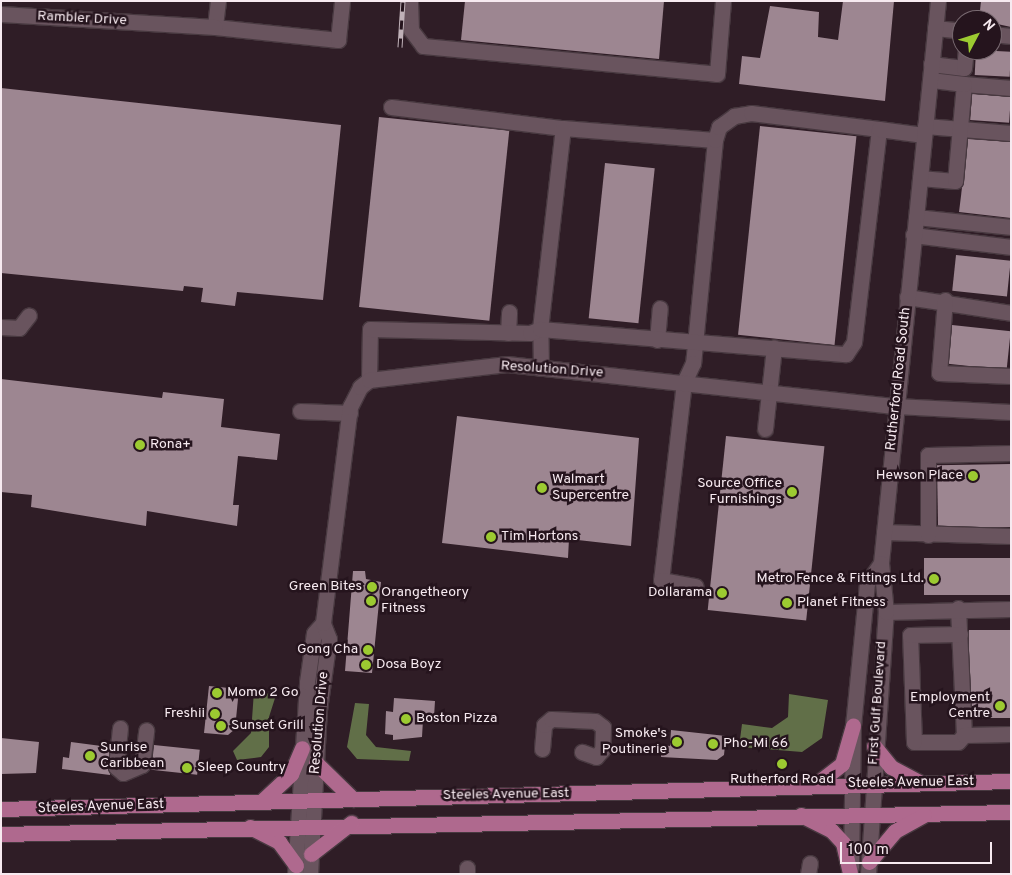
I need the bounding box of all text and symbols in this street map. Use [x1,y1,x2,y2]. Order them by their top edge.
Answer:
street label: Rambler Drive [37,8,127,30]
north arrow [952,10,1002,60]
text: N [978,16,998,35]
street label: Rutherford Road South [883,306,915,452]
street label: Resolution Drive [500,358,604,382]
place label: Rona+ [150,437,191,453]
marker: Rona+ [134,439,146,451]
place label: Hewson Place [876,468,963,484]
marker: Hewson Place [967,470,979,482]
place label: Walmart Supercentre [552,472,629,504]
place label: Source Office Furnishings [697,476,782,508]
marker: Walmart Supercentre [536,482,548,494]
marker: Source Office Furnishings [786,486,798,498]
place label: Tim Hortons [501,529,578,545]
marker: Tim Hortons [485,531,497,543]
place label: Metro Fence & Fittings Ltd. [756,571,924,587]
marker: Metro Fence & Fittings Ltd. [928,573,940,585]
place label: Green Bites [289,579,362,595]
marker: Green Bites [366,581,378,593]
place label: Orangetheory Fitness [381,585,469,618]
place label: Dollarama [648,585,712,601]
marker: Dollarama [716,587,728,599]
marker: Orangetheory Fitness [365,595,377,607]
place label: Planet Fitness [797,595,886,611]
marker: Planet Fitness [781,597,793,609]
street label: First Gulf Boulevard [865,640,891,766]
place label: Gong Cha [297,642,358,658]
marker: Gong Cha [362,644,374,656]
place label: Dosa Boyz [376,657,442,673]
marker: Dosa Boyz [360,659,372,671]
street label: Resolution Drive [307,671,333,775]
place label: Momo 2 Go [227,685,298,701]
marker: Momo 2 Go [211,687,223,699]
place label: Employment Centre [910,690,990,722]
marker: Employment Centre [994,700,1006,712]
place label: Freshii [164,706,205,722]
marker: Freshii [209,708,221,720]
place label: Boston Pizza [416,711,497,727]
marker: Boston Pizza [400,713,412,725]
place label: Sunset Grill [231,718,304,734]
marker: Sunset Grill [215,720,227,732]
place label: Smoke's Poutinerie [602,726,667,759]
marker: Smoke's Poutinerie [671,736,683,748]
place label: Pho-Mi 66 [723,736,788,752]
marker: Pho-Mi 66 [707,738,719,750]
place label: Sunrise Caribbean [100,740,164,772]
marker: Sunrise Caribbean [84,750,96,762]
marker: Rutherford Road [776,758,788,770]
place label: Sleep Country [197,760,286,776]
marker: Sleep Country [181,762,193,774]
place label: Rutherford Road [730,772,834,788]
street label: Steeles Avenue East [847,773,975,793]
street label: Steeles Avenue East [442,785,570,805]
street label: Steeles Avenue East [37,796,165,818]
scale bar [842,832,994,864]
text: 100 m [848,841,889,860]

